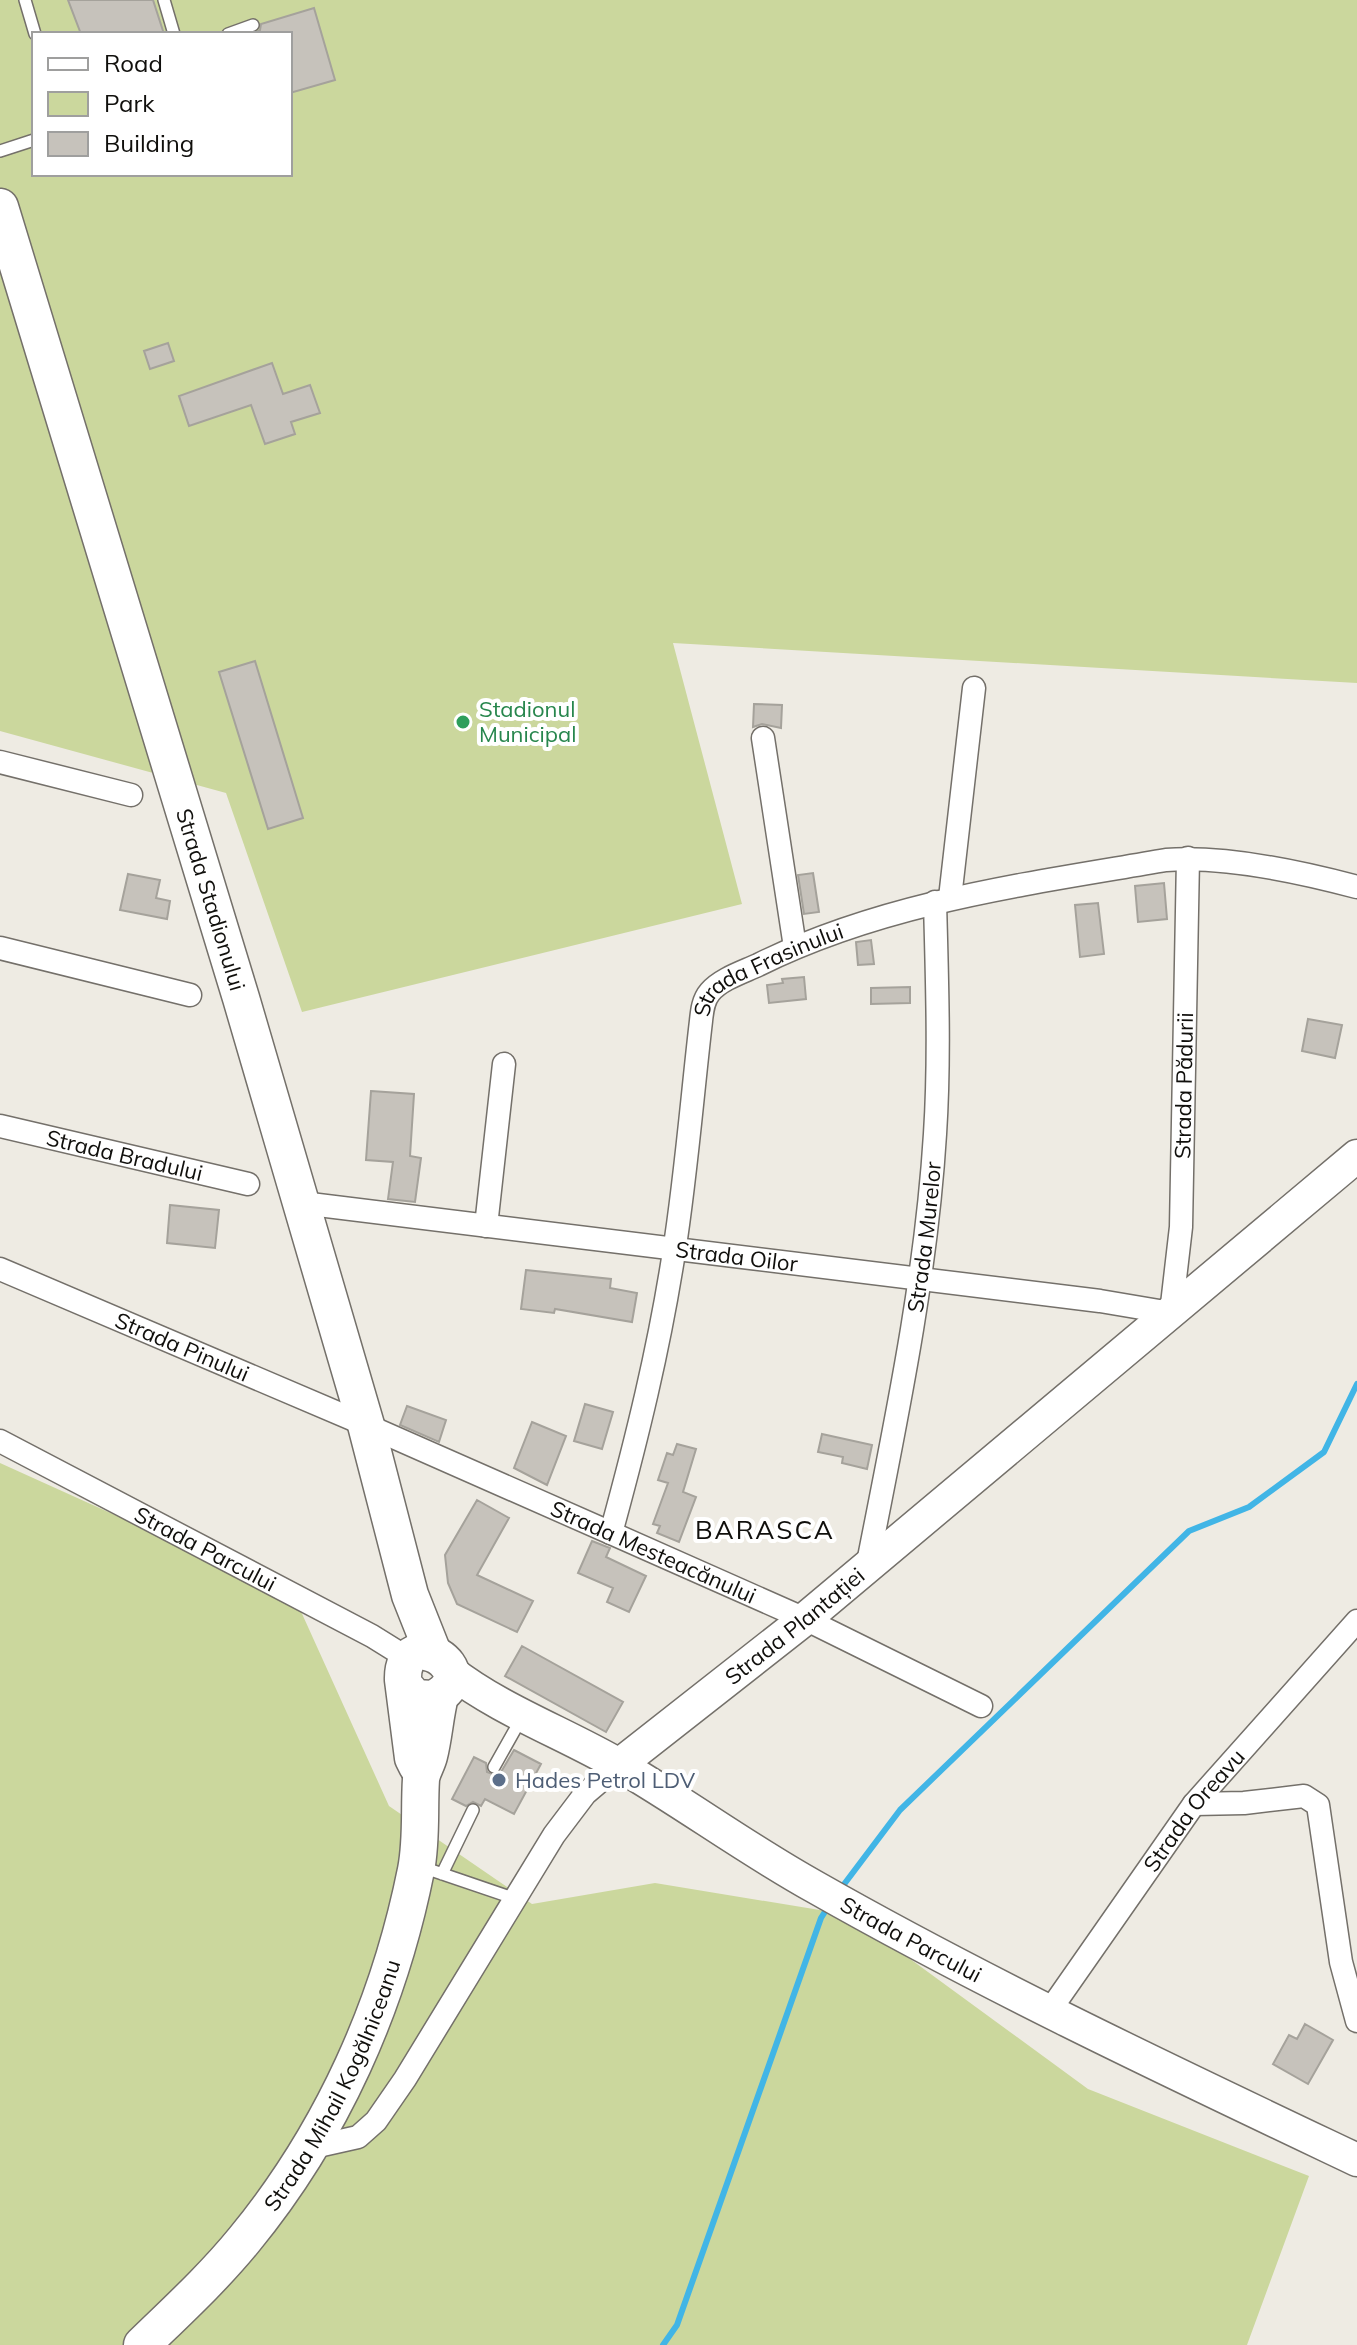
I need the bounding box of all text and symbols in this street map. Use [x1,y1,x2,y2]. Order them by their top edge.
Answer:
legend [32,32,292,176]
text: Road [104,48,163,78]
text: Park [104,88,155,118]
text: Building [104,128,194,158]
place label: Stadionul Municipal [479,695,576,748]
marker: Stadionul Municipal [454,713,472,731]
street label: Strada Stadionului [170,805,252,994]
street label: Strada Frasinului [687,917,847,1019]
street label: Strada Pădurii [1168,1012,1199,1159]
street label: Strada Bradului [44,1123,206,1187]
street label: Strada Murelor [901,1161,947,1315]
street label: Strada Oilor [674,1235,799,1278]
street label: Strada Pinului [111,1306,253,1388]
street label: Strada Mesteacănului [546,1494,761,1610]
street label: Strada Parcului [130,1500,281,1597]
district label: BARASCA [695,1513,835,1546]
street label: Strada Plantației [719,1561,870,1691]
street label: Strada Oreavu [1137,1743,1251,1877]
place label: Hades Petrol LDV [515,1766,696,1794]
marker: Hades Petrol LDV [490,1771,508,1789]
street label: Strada Parcului [835,1890,986,1989]
street label: Strada Mihail Kogălniceanu [257,1956,406,2217]

